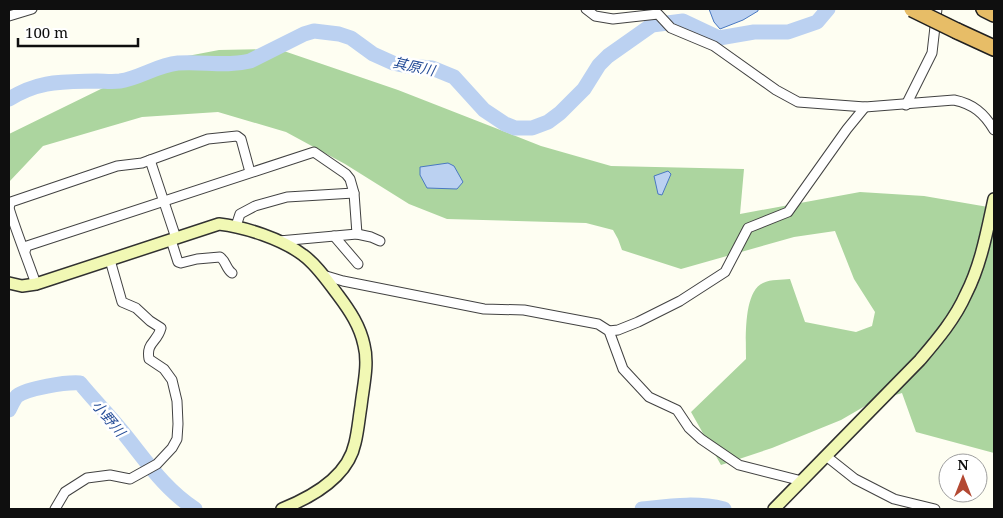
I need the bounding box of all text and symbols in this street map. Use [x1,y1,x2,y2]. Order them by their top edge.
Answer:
scale bar [18,15,138,47]
text: 100 m [25,22,68,42]
water label: 其原川 [391,52,438,80]
water label: 小野川 [88,396,131,442]
north arrow [938,453,988,503]
text: N [957,455,969,474]

